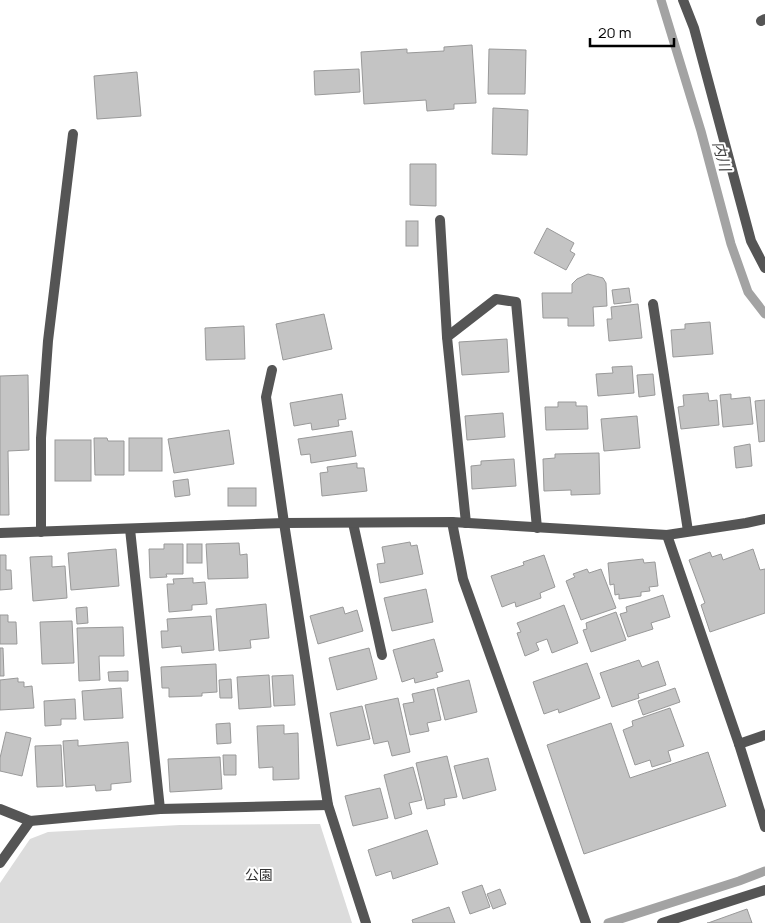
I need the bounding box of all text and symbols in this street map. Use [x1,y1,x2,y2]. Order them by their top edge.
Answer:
scale bar [590,15,674,47]
text: 20 m [598,22,631,43]
water label: 内川 [708,139,737,175]
park label: 公園 [245,865,273,884]

